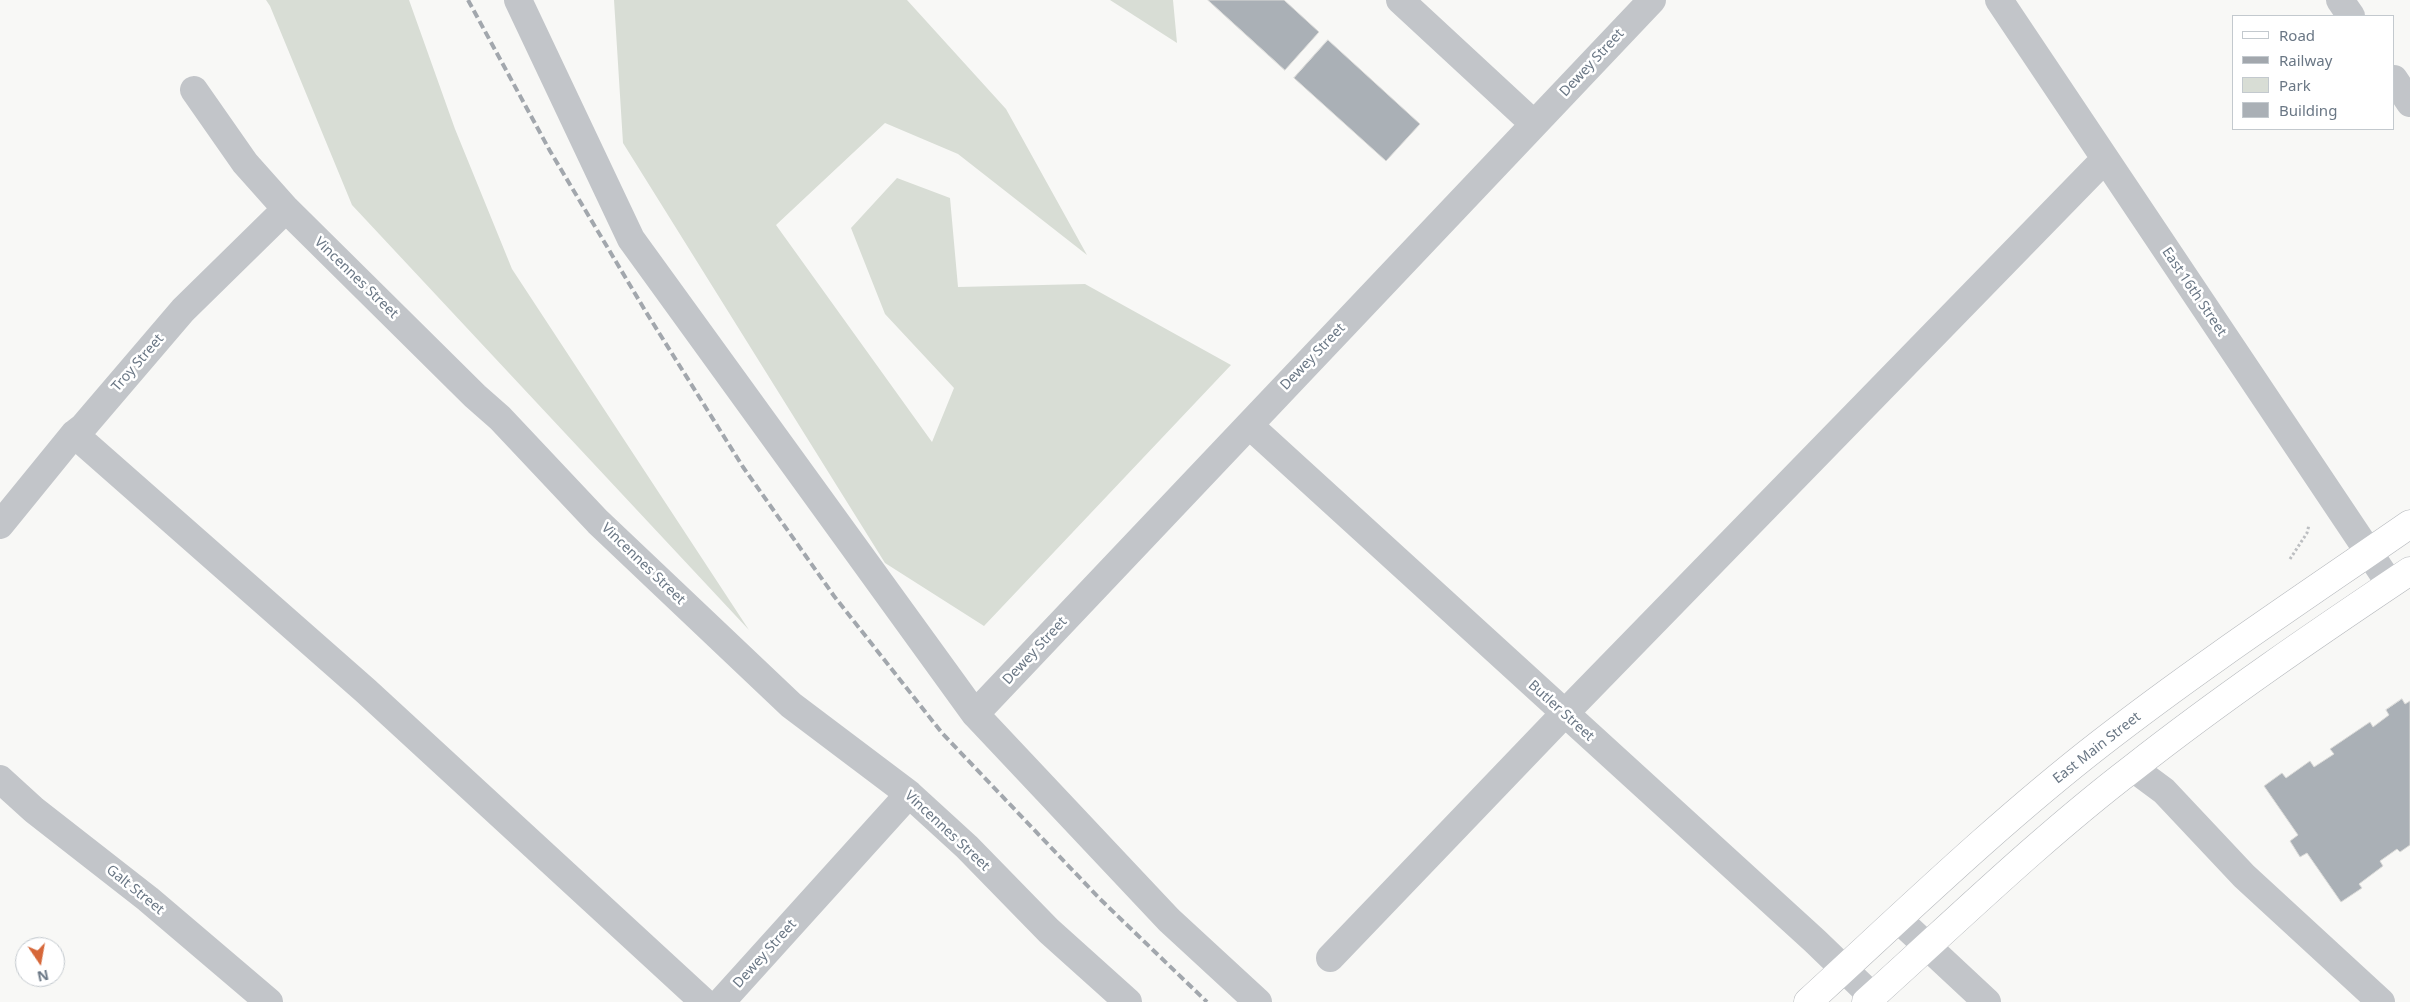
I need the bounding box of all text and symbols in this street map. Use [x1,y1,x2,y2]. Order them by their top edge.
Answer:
legend [2232,15,2395,130]
text: Road [2279,25,2315,45]
street label: Dewey Street [1556,26,1628,100]
text: Railway [2279,50,2332,70]
text: Park [2279,75,2311,95]
text: Building [2279,100,2337,120]
street label: Vincennes Street [311,234,401,322]
street label: East 16th Street [2158,244,2230,340]
street label: Dewey Street [1277,320,1349,394]
street label: Troy Street [108,331,168,395]
street label: Vincennes Street [598,520,688,608]
street label: Dewey Street [999,614,1071,688]
street label: Butler Street [1525,677,1597,745]
street label: East Main Street [2050,709,2144,787]
street label: Vincennes Street [901,787,993,875]
street label: Galt Street [103,862,167,918]
street label: Dewey Street [730,916,800,992]
north arrow [15,937,65,987]
text: N [35,966,51,987]

